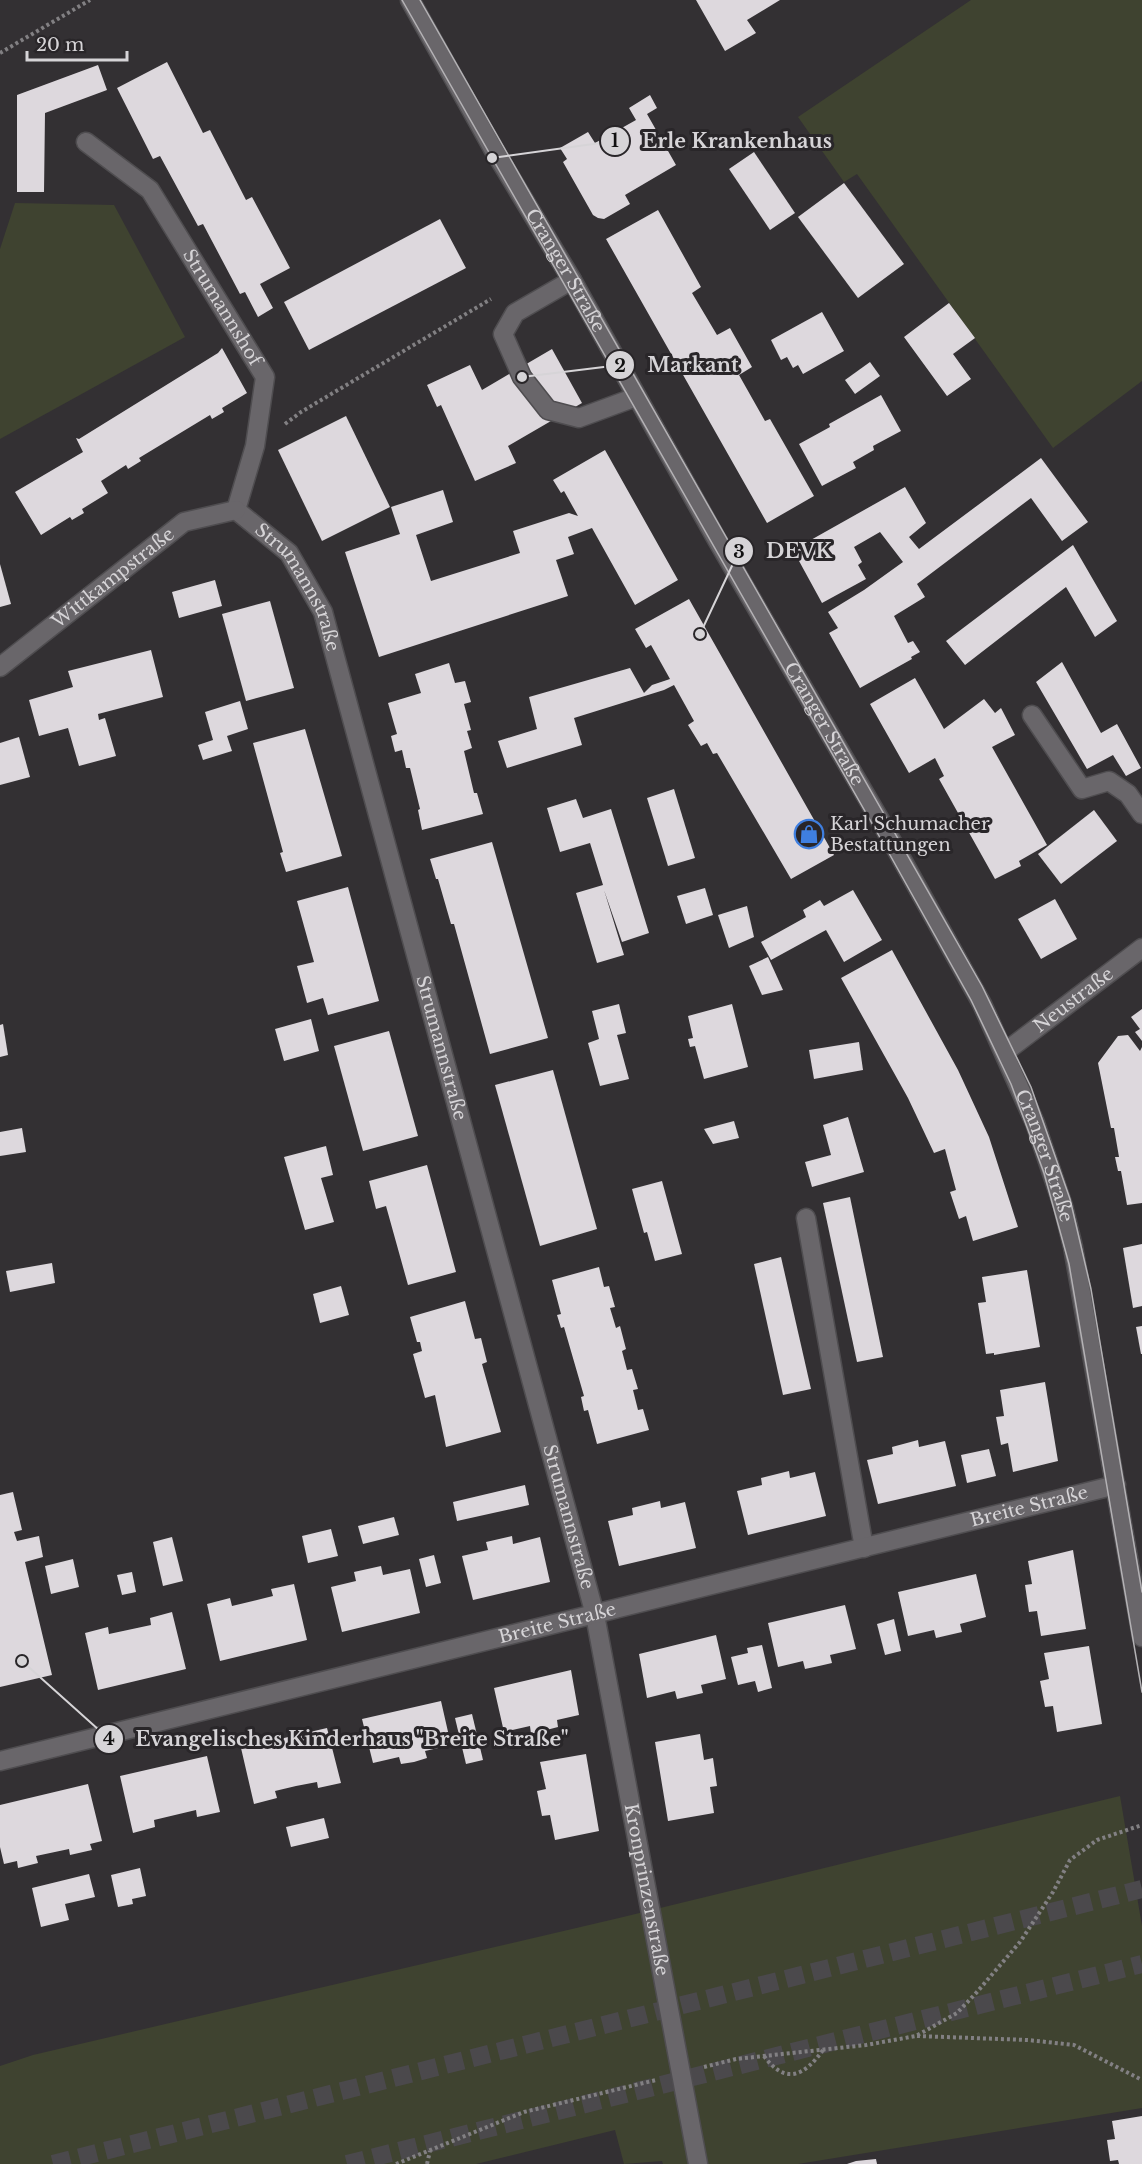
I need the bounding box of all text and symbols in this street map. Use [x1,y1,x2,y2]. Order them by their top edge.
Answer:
scale bar [27,24,128,62]
text: 20 m [36,34,84,56]
callout: Erle Krankenhaus [600,122,844,160]
text: Erle Krankenhaus [642,129,832,153]
text: 1 [611,130,619,152]
street label: Cranger Straße [521,205,610,336]
street label: Strumannshof [178,245,268,372]
callout: Markant [605,346,750,384]
text: Markant [647,353,739,377]
text: 2 [614,355,626,377]
street label: Strumannstraße [250,519,344,654]
street label: Wittkampstraße [47,523,179,633]
callout: DEVK [724,532,844,570]
text: DEVK [766,539,833,563]
text: 3 [733,541,745,563]
street label: Cranger Straße [779,658,869,790]
place label: Karl Schumacher Bestattungen [830,813,990,856]
shop icon: Karl Schumacher Bestattungen [793,818,825,850]
street label: Neustraße [1029,963,1118,1037]
street label: Strumannstraße [411,973,471,1123]
street label: Cranger Straße [1011,1086,1078,1224]
street label: Strumannstraße [538,1442,599,1592]
street label: Breite Straße [968,1481,1090,1532]
street label: Breite Straße [496,1598,618,1648]
callout: Evangelisches Kinderhaus "Breite Straße" [94,1720,581,1758]
text: Evangelisches Kinderhaus "Breite Straße" [135,1727,569,1751]
text: 4 [103,1728,115,1750]
street label: Kronprinzenstraße [620,1802,673,1978]

